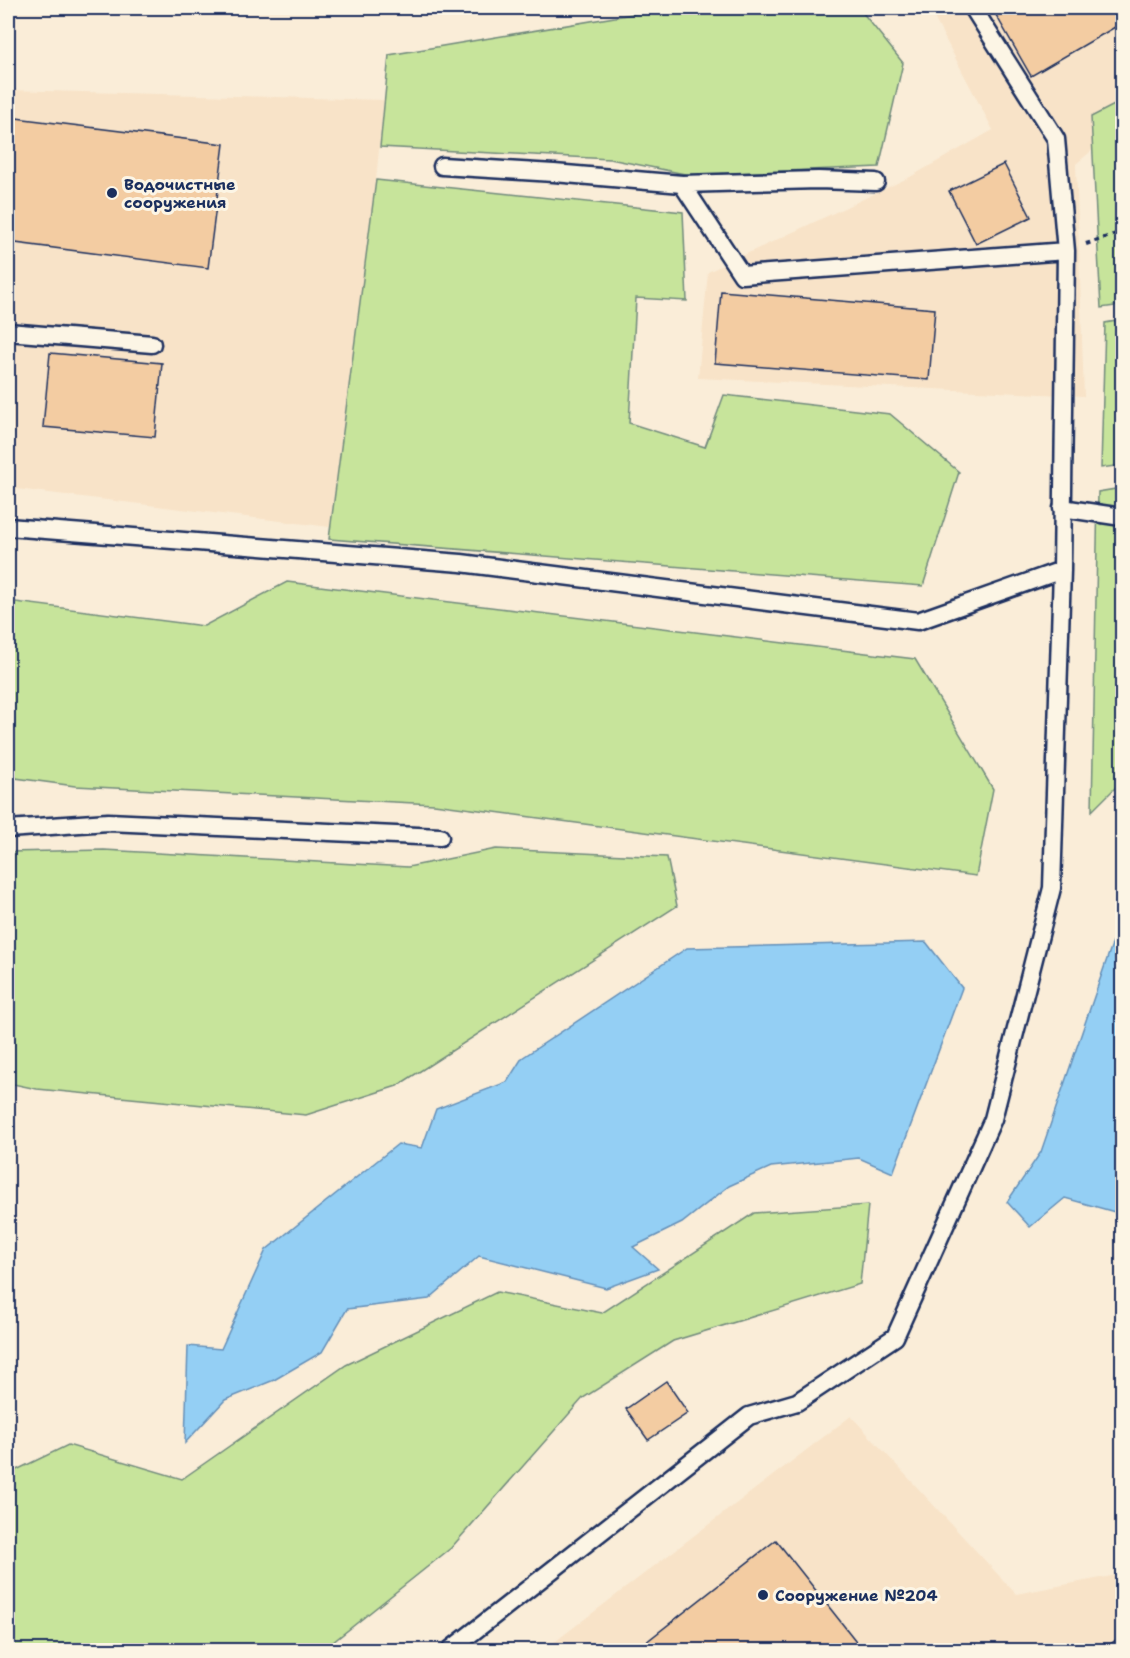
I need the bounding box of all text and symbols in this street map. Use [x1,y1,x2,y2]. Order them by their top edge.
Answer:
place label: Водочистные сооружения [124,174,236,213]
marker: Водочистные сооружения [105,186,119,200]
place label: Сооружение №204 [775,1585,938,1606]
marker: Сооружение №204 [756,1588,770,1602]

